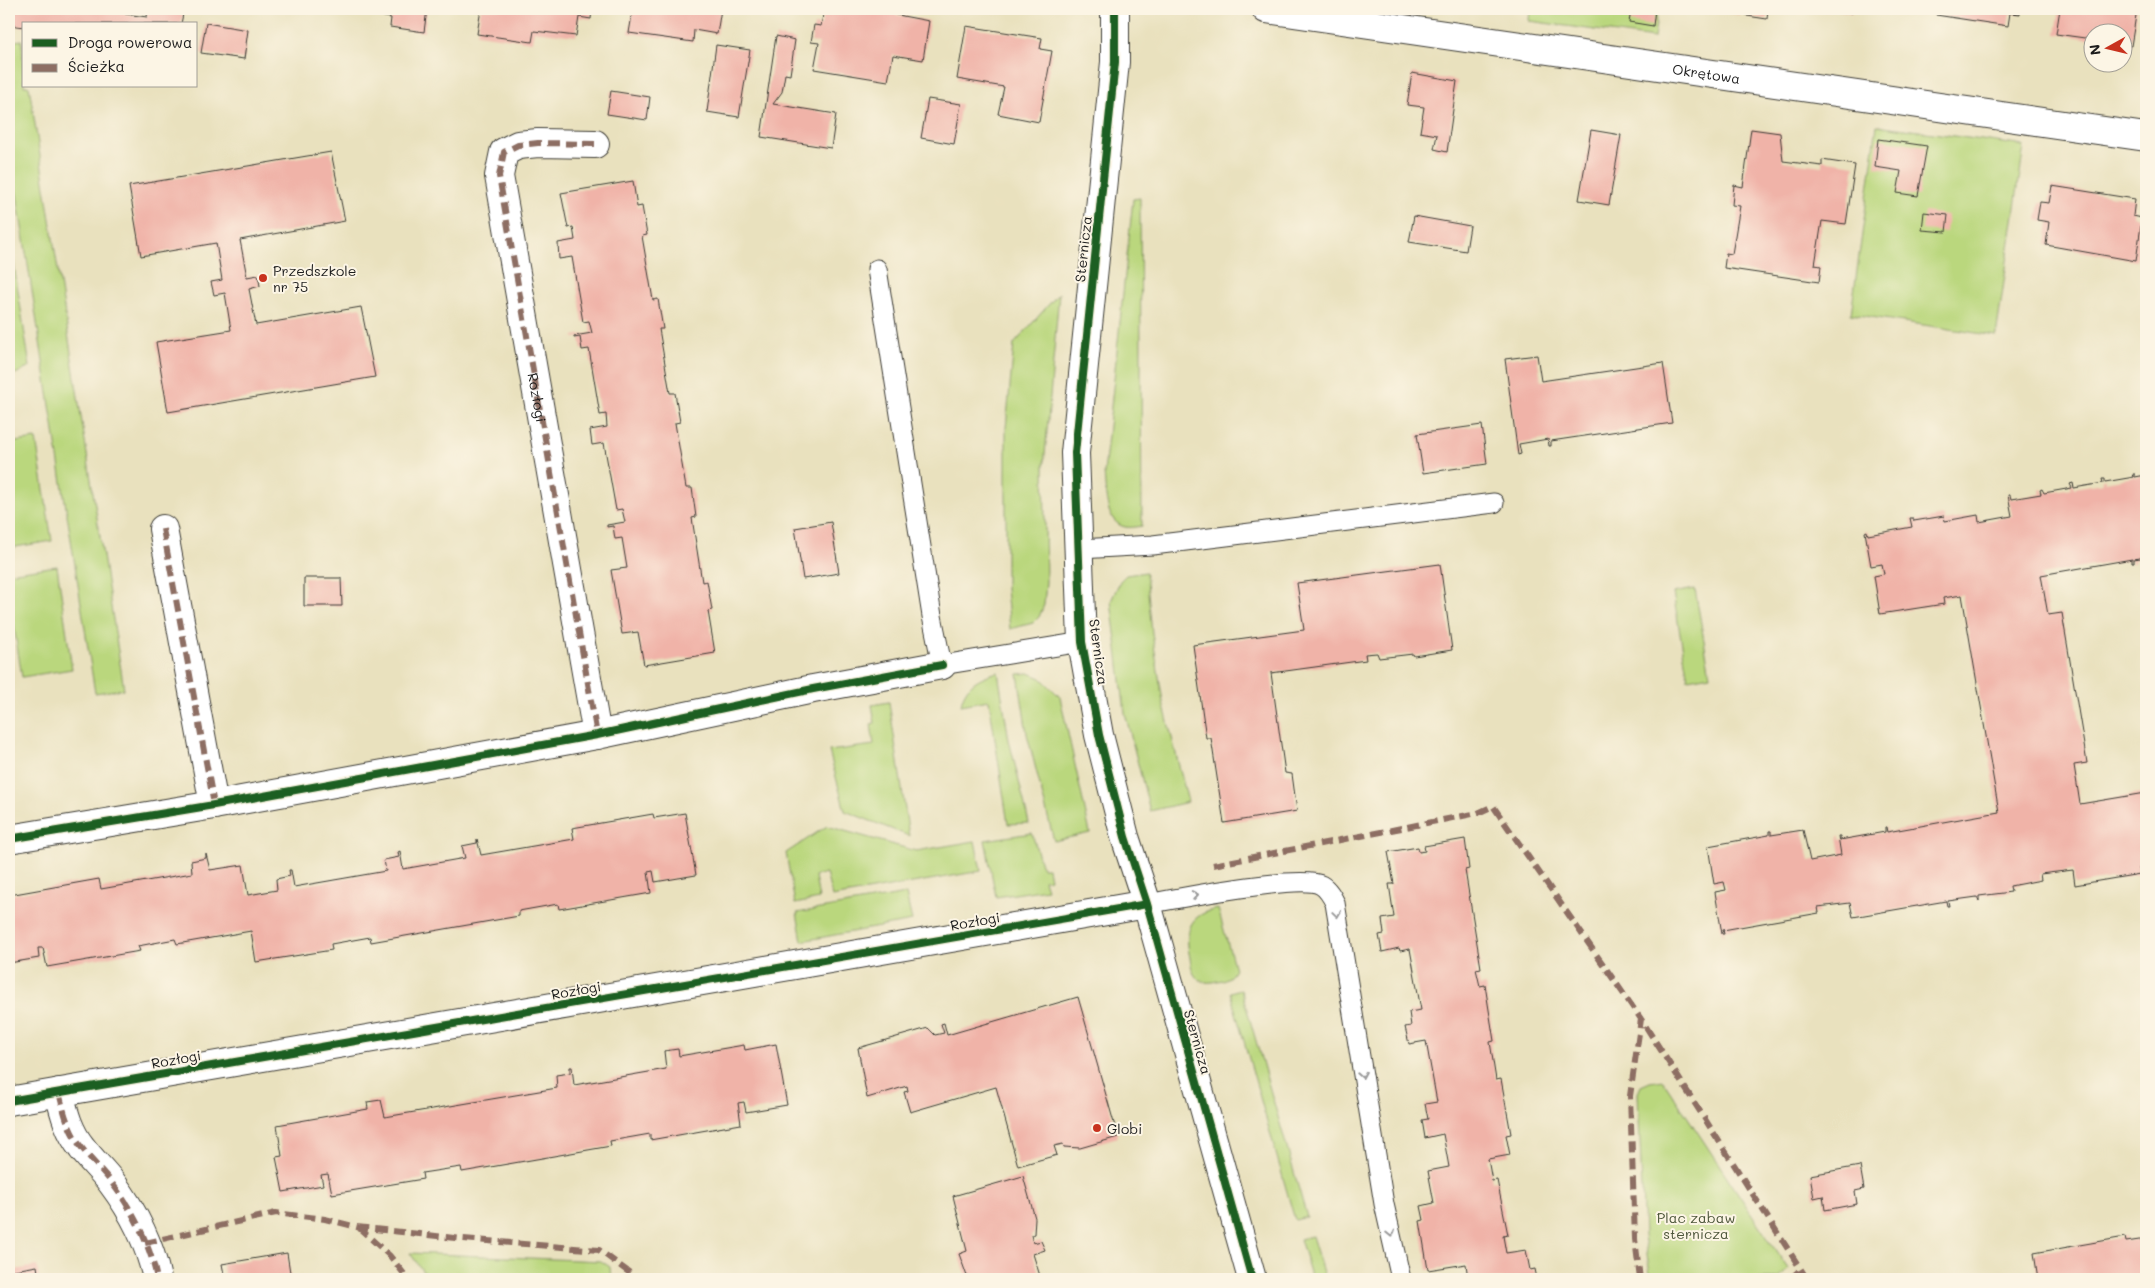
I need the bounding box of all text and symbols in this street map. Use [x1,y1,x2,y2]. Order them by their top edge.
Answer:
legend [22,22,198,88]
north arrow [2082,22,2132,72]
text: Droga rowerowa [68,32,192,52]
text: N [2084,43,2105,56]
text: Ścieżka [68,56,125,76]
street label: Okrętowa [1671,59,1742,87]
street label: Sternicza [1070,215,1096,283]
place label: Przedszkole nr 75 [273,261,356,296]
marker: Przedszkole nr 75 [257,272,269,284]
street label: Rozłogi [524,371,551,424]
street label: Sternicza [1085,618,1113,686]
one-way arrow [1190,891,1199,901]
street label: Rozłogi [949,907,1001,935]
one-way arrow [1331,910,1342,918]
street label: Rozłogi [550,976,602,1004]
street label: Sternicza [1180,1007,1216,1077]
street label: Rozłogi [150,1045,202,1073]
one-way arrow [1356,1070,1366,1079]
place label: Globi [1107,1119,1142,1138]
marker: Globi [1091,1122,1103,1134]
park label: Plac zabaw sternicza [1657,1208,1735,1243]
one-way arrow [1385,1230,1396,1239]

